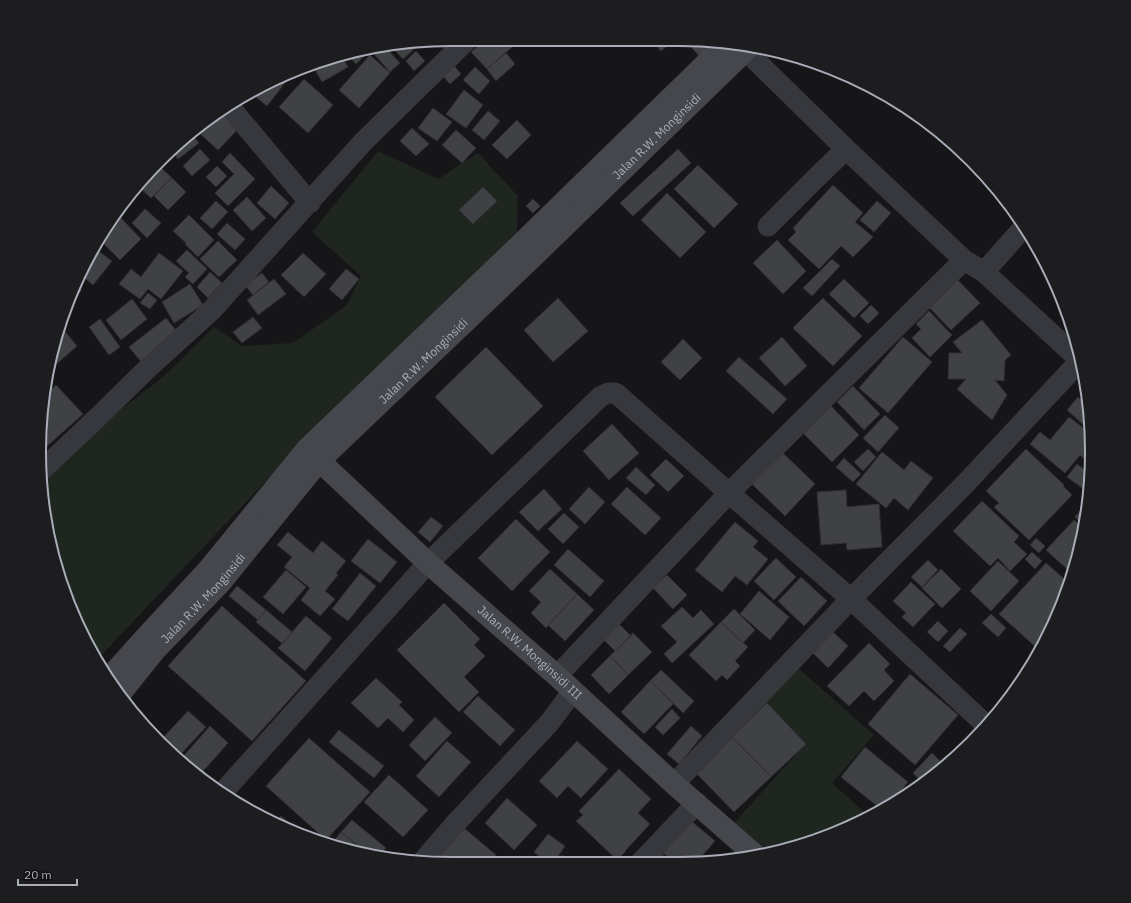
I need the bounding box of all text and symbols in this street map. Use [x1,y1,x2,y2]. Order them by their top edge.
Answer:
street label: Jalan R.W. Monginsidi [609,90,704,183]
street label: Jalan R.W. Monginsidi [375,315,471,407]
street label: Jalan R.W. Monginsidi [158,550,248,646]
street label: Jalan R.W. Monginsidi III [475,602,586,703]
scale bar [18,861,77,887]
text: 20 m [24,867,52,882]

